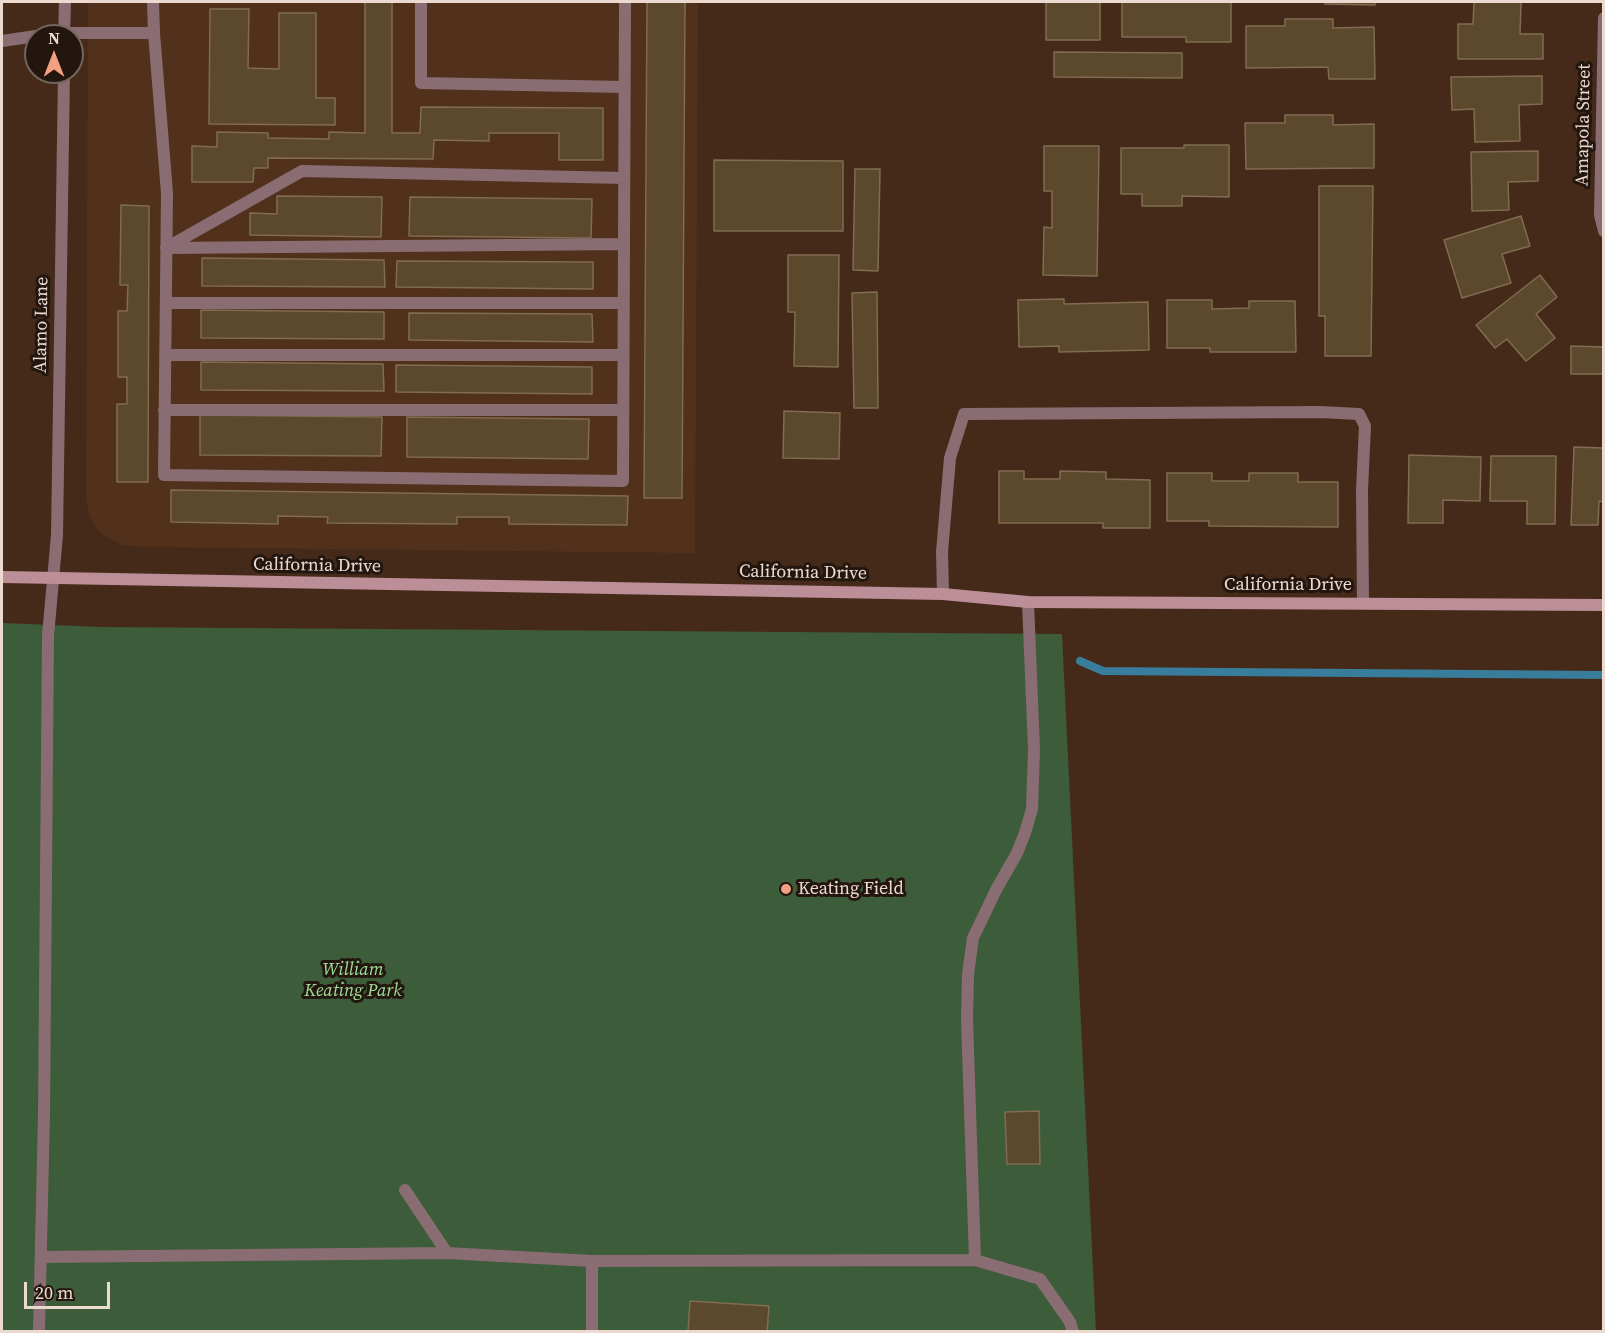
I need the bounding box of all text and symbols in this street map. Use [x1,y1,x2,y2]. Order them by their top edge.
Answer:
north arrow [24,24,84,84]
text: N [48,27,60,49]
street label: Amapola Street [1572,64,1596,186]
street label: Alamo Lane [30,277,54,373]
street label: California Drive [253,554,381,578]
street label: California Drive [739,561,867,585]
street label: California Drive [1224,574,1352,596]
place label: Keating Field [798,878,904,900]
marker: Keating Field [779,882,793,896]
park label: William Keating Park [304,959,402,1002]
scale bar [27,1270,112,1308]
text: 20 m [35,1280,73,1305]

